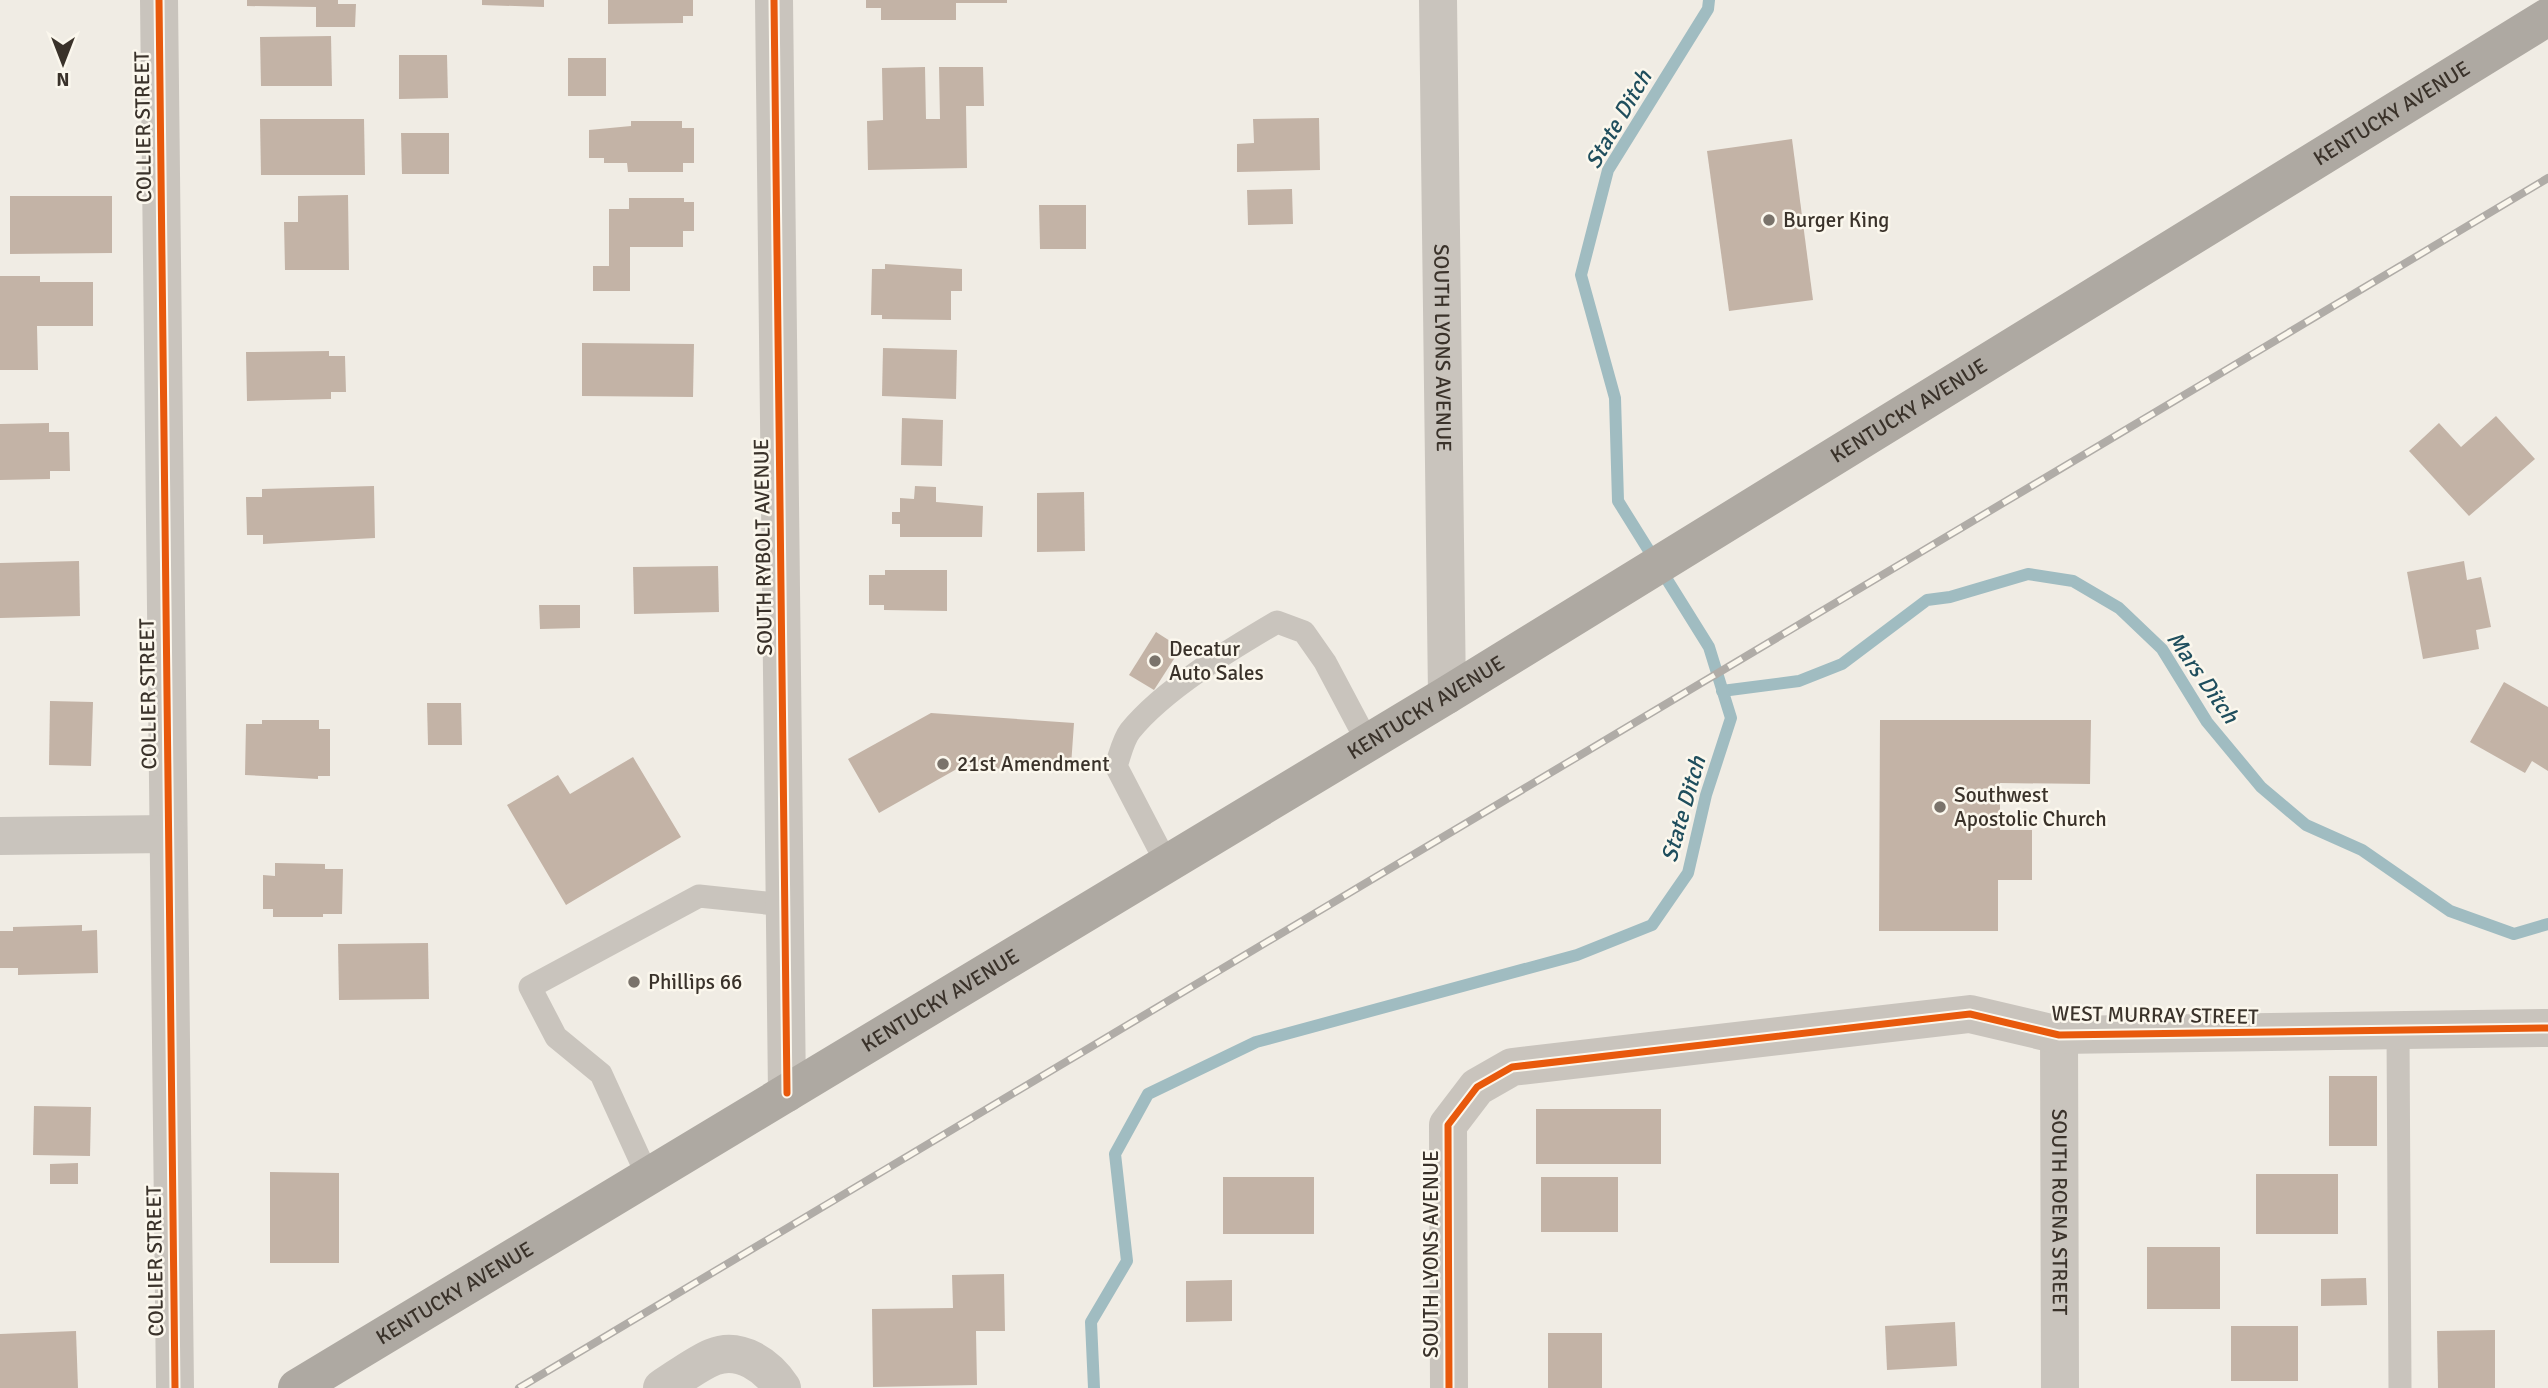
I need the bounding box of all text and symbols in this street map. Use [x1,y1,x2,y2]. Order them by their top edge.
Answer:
north arrow [28,28,98,98]
street label: COLLIER STREET [129,50,157,203]
street label: KENTUCKY AVENUE [2308,55,2475,171]
water label: State Ditch [1579,64,1659,174]
text: N [56,67,70,91]
place label: Burger King [1783,207,1889,233]
marker: Burger King [1761,212,1777,228]
street label: SOUTH LYONS AVENUE [1428,244,1457,452]
street label: KENTUCKY AVENUE [1826,353,1992,469]
street label: SOUTH RYBOLT AVENUE [748,438,778,656]
street label: COLLIER STREET [134,617,162,770]
water label: Mars Ditch [2160,626,2246,730]
place label: Decatur Auto Sales [1169,636,1264,686]
street label: KENTUCKY AVENUE [1342,650,1509,765]
marker: Decatur Auto Sales [1147,653,1163,669]
place label: 21st Amendment [957,751,1110,777]
water label: State Ditch [1655,751,1713,865]
marker: 21st Amendment [935,756,951,772]
place label: Southwest Apostolic Church [1954,782,2107,832]
marker: Southwest Apostolic Church [1932,799,1948,815]
street label: KENTUCKY AVENUE [857,943,1024,1058]
place label: Phillips 66 [648,969,742,995]
marker: Phillips 66 [626,974,642,990]
street label: WEST MURRAY STREET [2051,1000,2259,1030]
street label: SOUTH ROENA STREET [2046,1109,2073,1316]
street label: SOUTH LYONS AVENUE [1418,1150,1444,1358]
street label: COLLIER STREET [141,1184,169,1337]
street label: KENTUCKY AVENUE [371,1236,538,1350]

